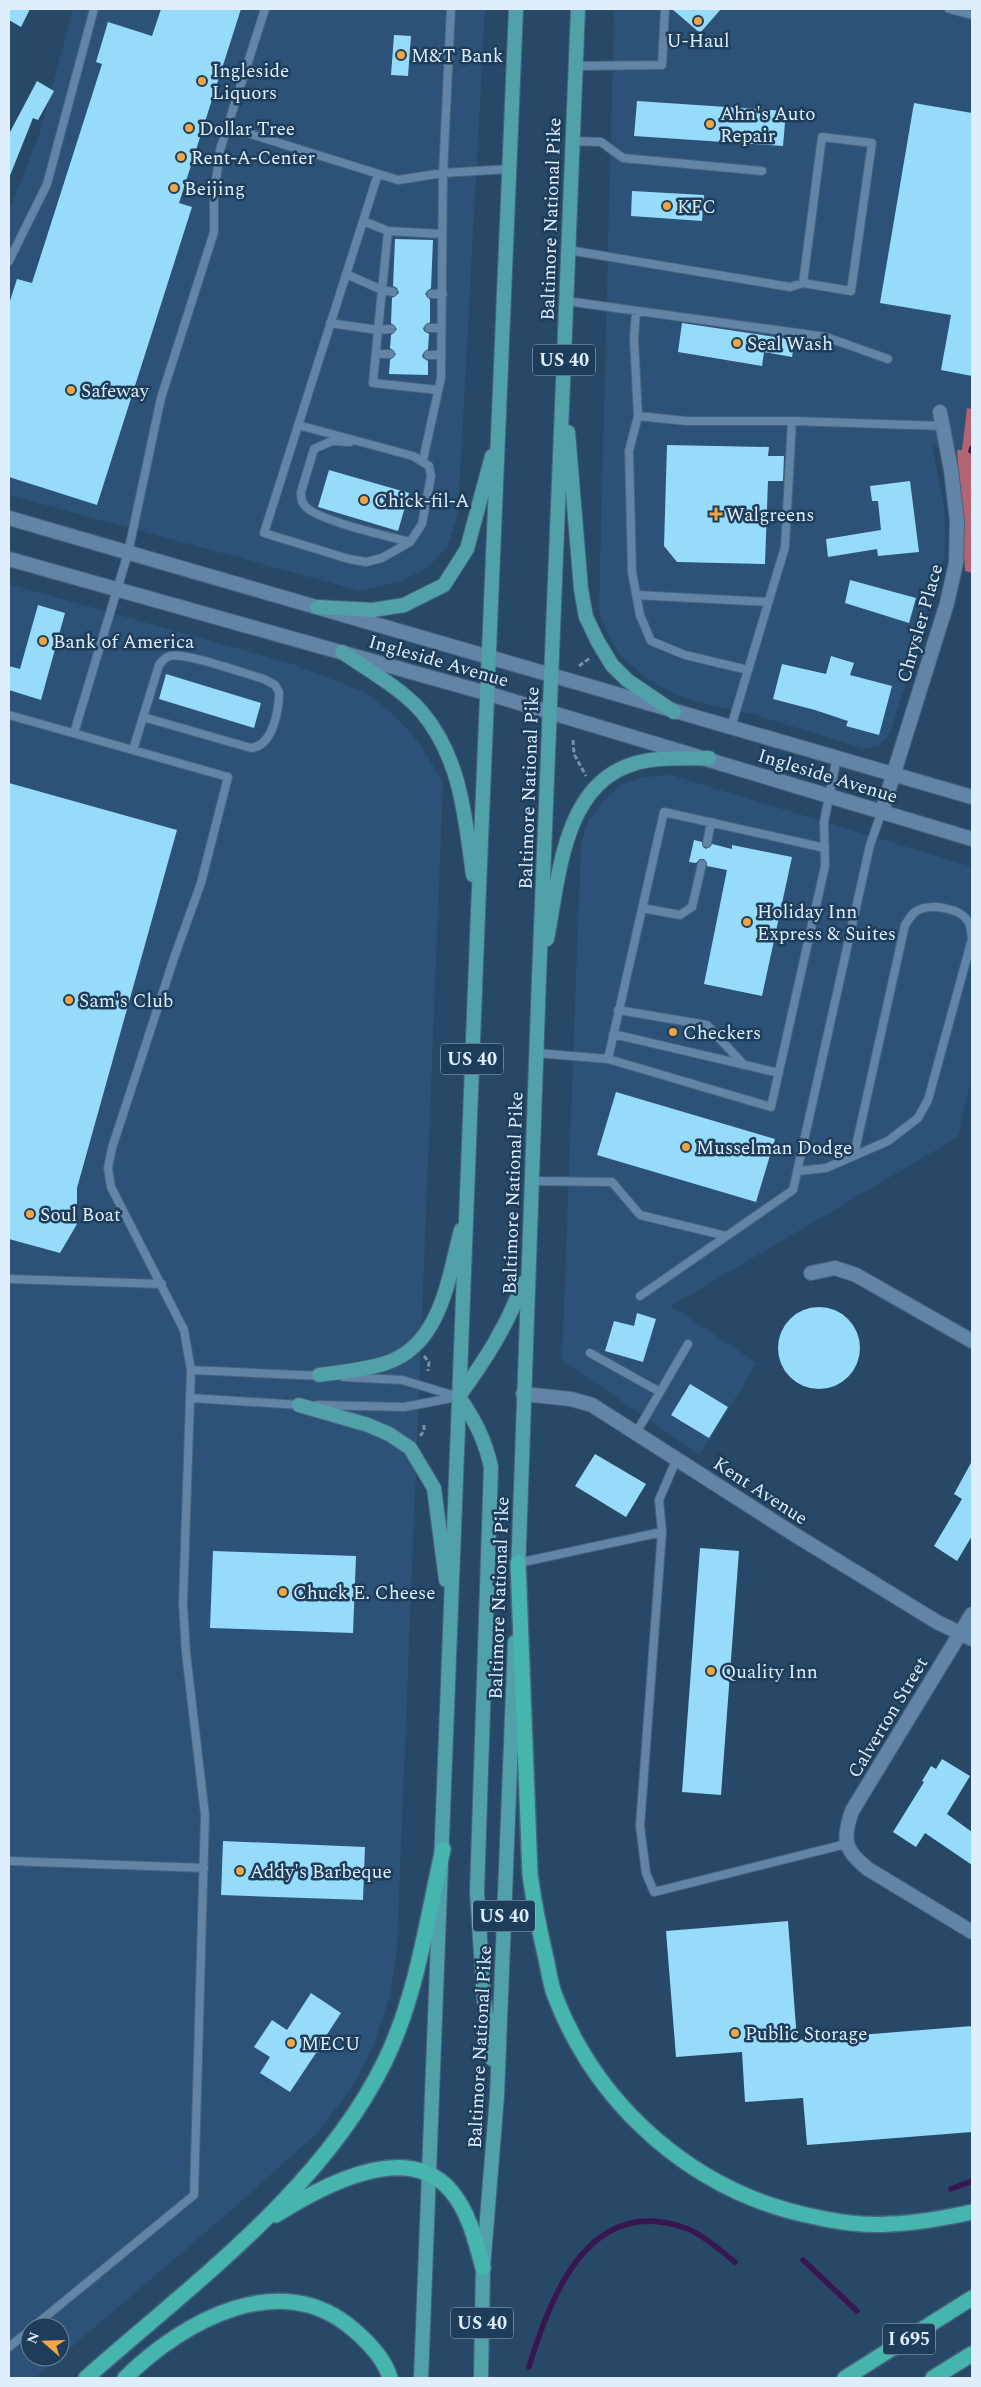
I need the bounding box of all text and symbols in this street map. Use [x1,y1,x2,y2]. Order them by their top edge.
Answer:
marker: U-Haul [692,15,704,27]
place label: U-Haul [666,27,730,56]
place label: M&T Bank [411,42,504,71]
marker: M&T Bank [395,49,407,61]
place label: Ingleside Liquors [212,57,289,108]
marker: Ingleside Liquors [196,75,208,87]
place label: Ahn's Auto Repair [720,100,815,151]
place label: Dollar Tree [199,115,295,144]
street label: Baltimore National Pike [533,117,570,321]
marker: Ahn's Auto Repair [704,118,716,130]
marker: Dollar Tree [183,122,195,134]
place label: Rent-A-Center [191,144,315,173]
marker: Rent-A-Center [175,151,187,163]
place label: Beijing [184,175,245,204]
marker: Beijing [168,182,180,194]
place label: KFC [677,193,716,222]
marker: KFC [661,200,673,212]
place label: Seal Wash [747,330,833,359]
marker: Seal Wash [731,337,743,349]
road number: US 40 [533,344,595,376]
place label: Safeway [81,377,150,406]
marker: Safeway [65,384,77,396]
place label: Chick-fil-A [374,487,470,516]
marker: Chick-fil-A [358,494,370,506]
place label: Walgreens [726,501,814,530]
marker: Walgreens [710,508,722,520]
street label: Chrysler Place [890,561,951,686]
place label: Bank of America [53,628,195,657]
street label: Ingleside Avenue [365,628,512,695]
marker: Bank of America [37,635,49,647]
street label: Baltimore National Pike [511,686,548,890]
street label: Ingleside Avenue [754,741,901,811]
place label: Holiday Inn Express & Suites [757,898,896,949]
marker: Holiday Inn Express & Suites [741,916,753,928]
place label: Sam's Club [79,987,174,1016]
marker: Sam's Club [63,994,75,1006]
place label: Checkers [683,1019,761,1048]
marker: Checkers [667,1026,679,1038]
road number: US 40 [441,1044,503,1074]
street label: Baltimore National Pike [495,1091,532,1295]
place label: Musselman Dodge [696,1134,852,1163]
marker: Musselman Dodge [680,1141,692,1153]
place label: Soul Boat [40,1201,121,1230]
marker: Soul Boat [24,1208,36,1220]
street label: Kent Avenue [707,1450,813,1533]
street label: Baltimore National Pike [481,1496,518,1700]
place label: Chuck E. Cheese [293,1579,436,1608]
marker: Chuck E. Cheese [277,1586,289,1598]
street label: Calverton Street [841,1651,936,1784]
place label: Quality Inn [721,1658,818,1687]
marker: Quality Inn [705,1665,717,1677]
place label: Addy's Barbeque [250,1858,392,1887]
marker: Addy's Barbeque [234,1865,246,1877]
road number: US 40 [473,1900,535,1932]
street label: Baltimore National Pike [461,1945,500,2149]
place label: Public Storage [745,2020,867,2049]
marker: Public Storage [729,2027,741,2039]
place label: MECU [301,2030,360,2059]
marker: MECU [285,2037,297,2049]
road number: US 40 [451,2308,513,2338]
north arrow [20,2317,70,2367]
road number: I 695 [883,2324,935,2354]
text: N [21,2329,45,2347]

